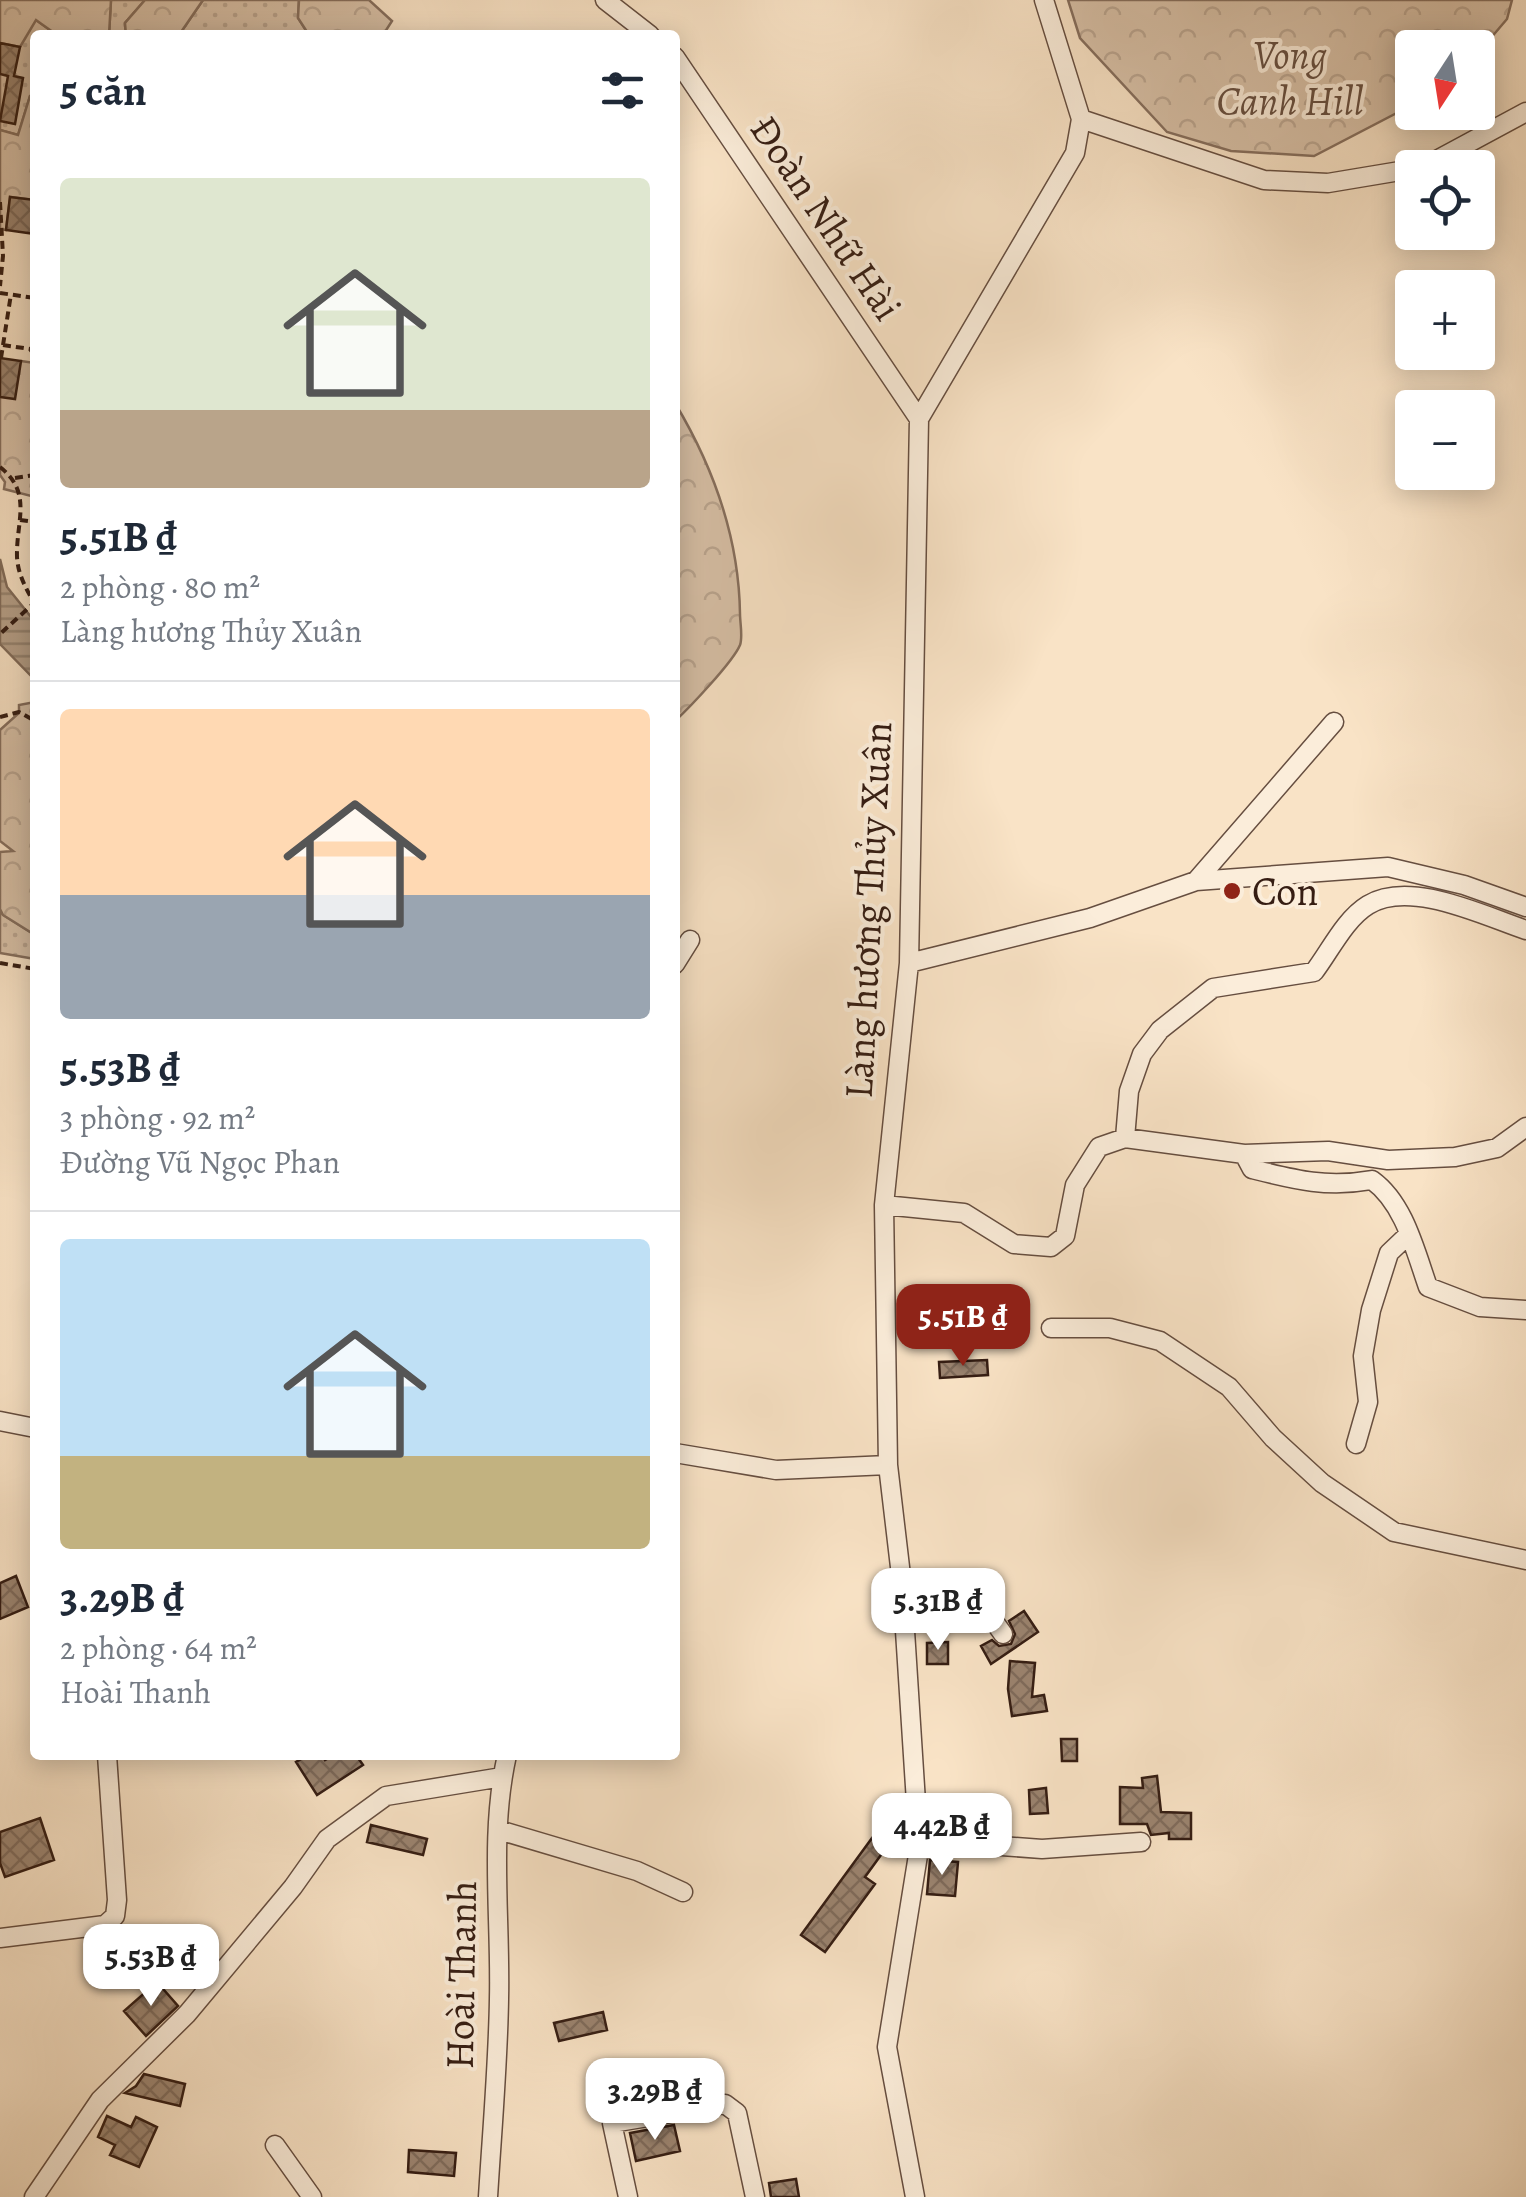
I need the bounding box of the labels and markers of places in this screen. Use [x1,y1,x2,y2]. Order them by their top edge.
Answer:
place label: Con [1252,864,1318,919]
marker: Con [1221,880,1243,902]
pin: 5.51B ₫ [871,1284,1055,1369]
pin: 5.31B ₫ [846,1568,1030,1653]
pin: 4.42B ₫ [850,1793,1034,1878]
pin: 5.53B ₫ [59,1924,243,2009]
pin: 3.29B ₫ [563,2058,747,2143]

